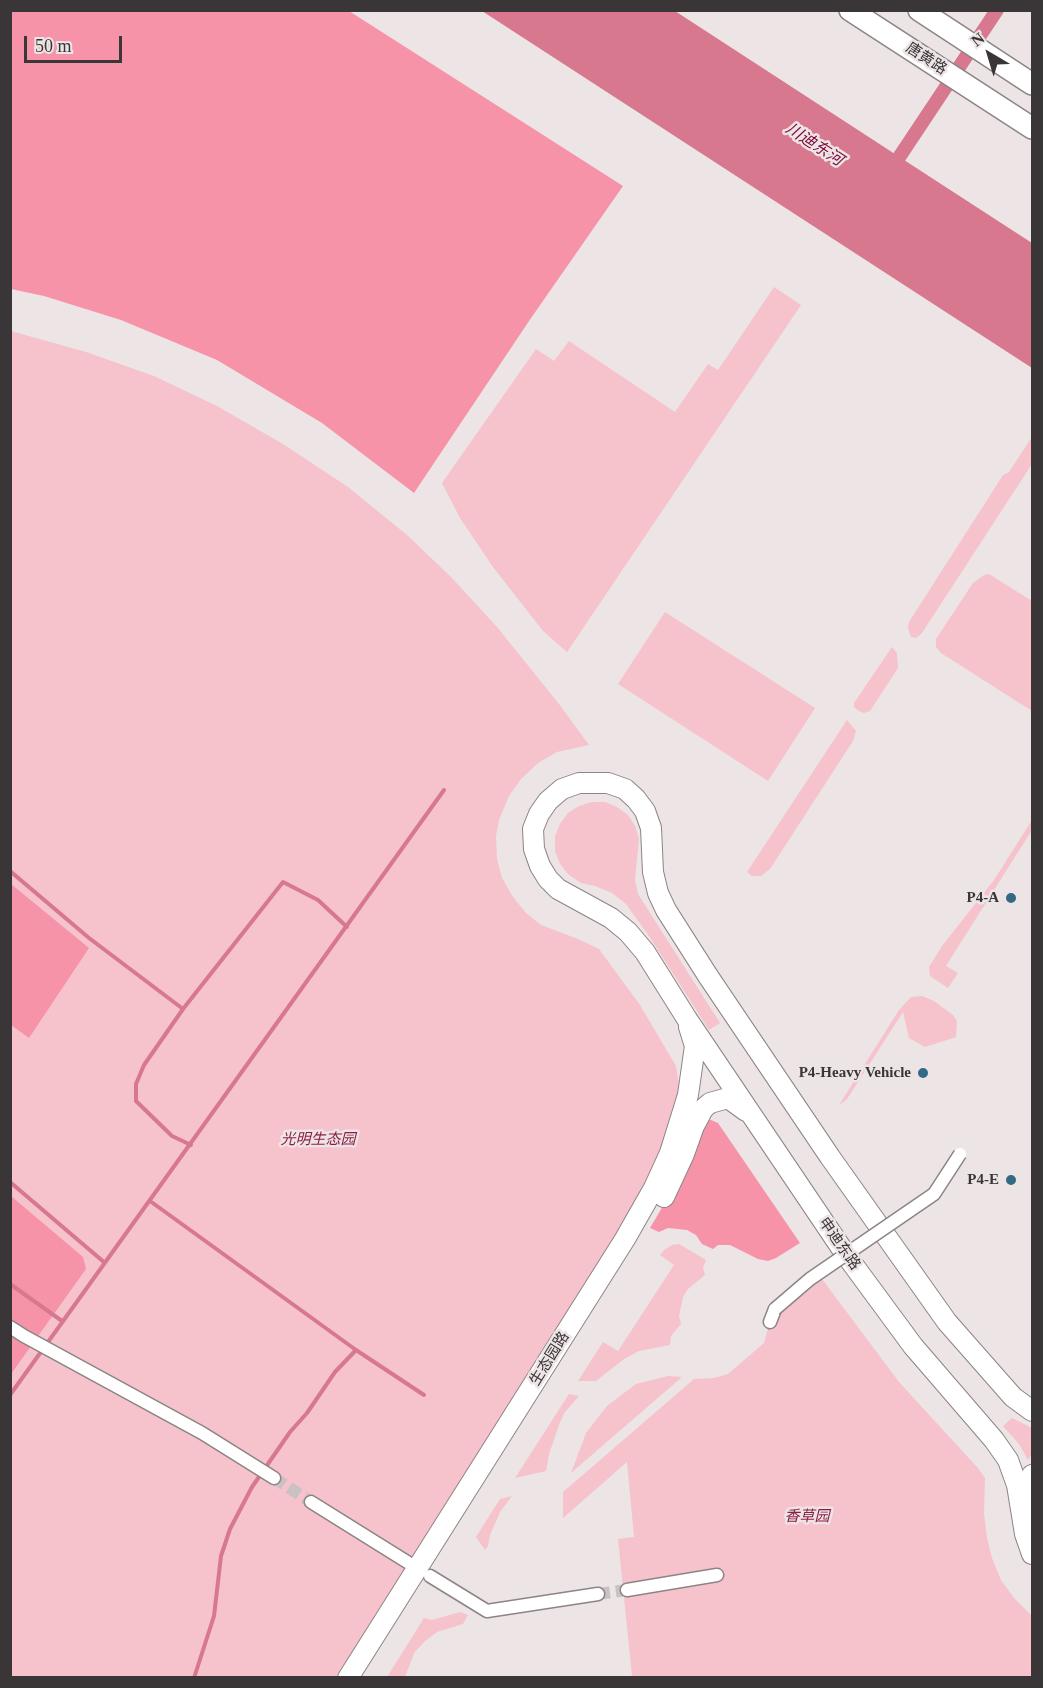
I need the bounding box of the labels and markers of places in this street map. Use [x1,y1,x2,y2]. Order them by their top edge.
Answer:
place label: P4-A [967,889,999,907]
marker: P4-A [1004,891,1018,905]
place label: P4-Heavy Vehicle [799,1064,911,1082]
marker: P4-Heavy Vehicle [916,1066,930,1080]
place label: P4-E [967,1171,999,1189]
marker: P4-E [1004,1173,1018,1187]

